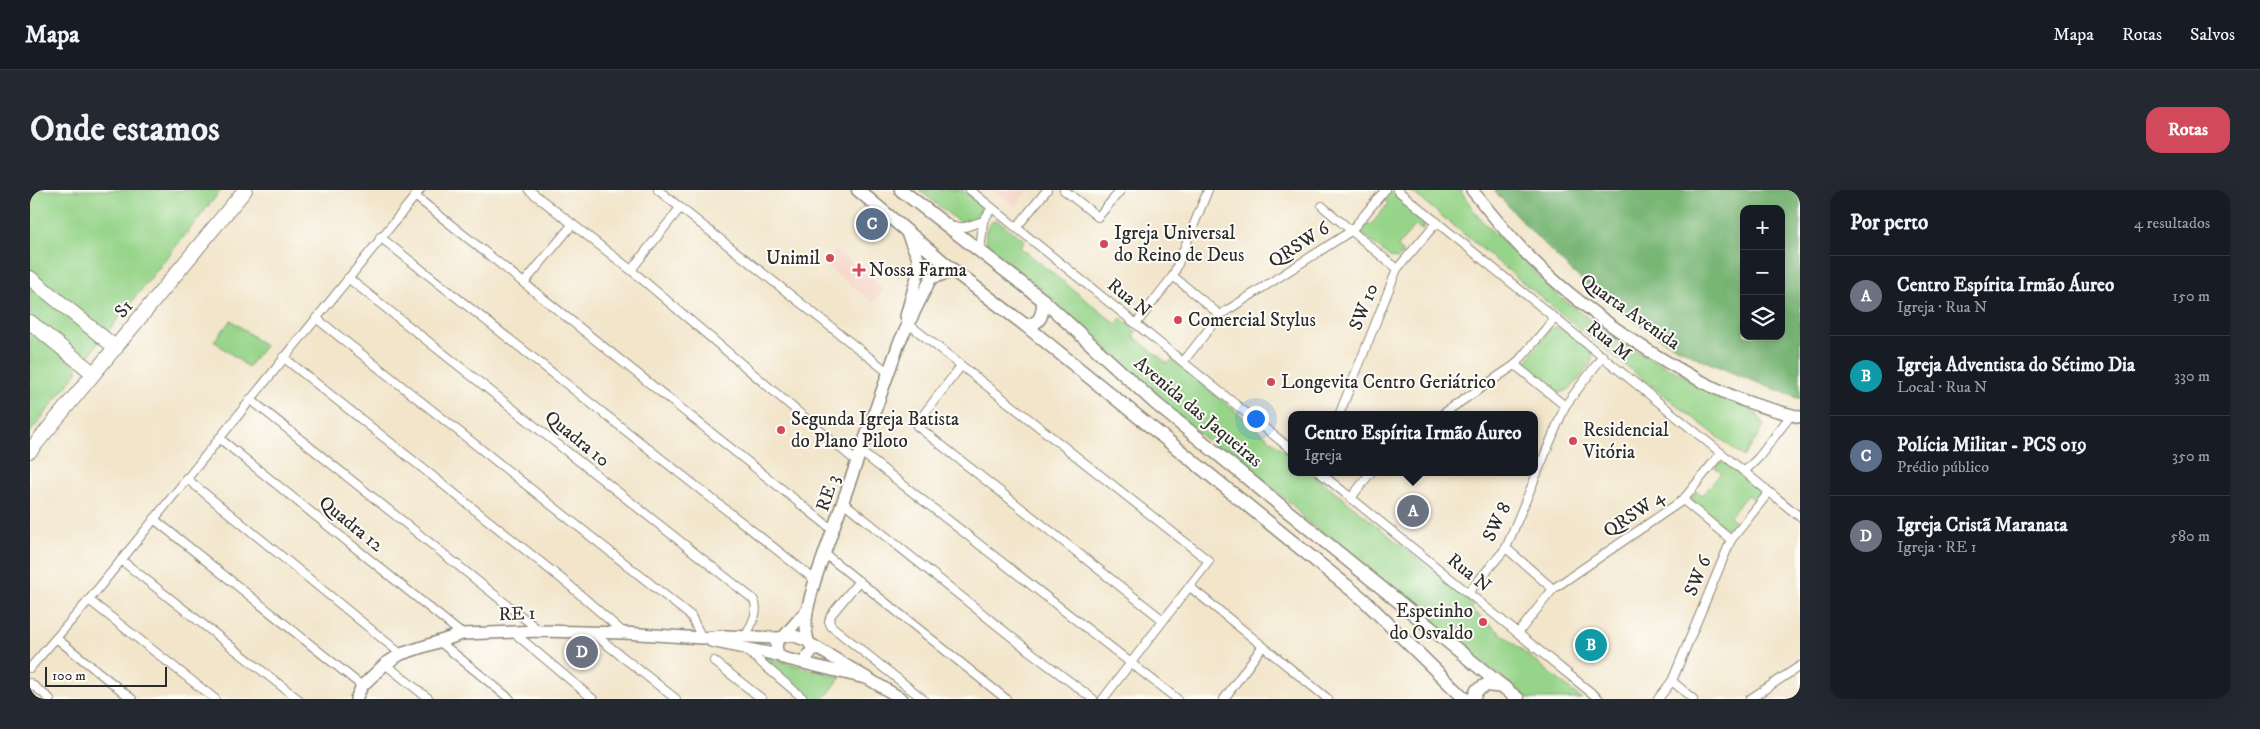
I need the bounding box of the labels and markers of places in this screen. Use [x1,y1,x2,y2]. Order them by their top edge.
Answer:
pin: C [856,205,888,243]
place label: Igreja Universal do Reino de Deus [1114,222,1244,267]
marker: Igreja Universal do Reino de Deus [1098,238,1110,250]
place label: Unimil [766,247,820,270]
marker: Unimil [824,252,836,264]
place label: Nossa Farma [869,259,967,282]
marker: Nossa Farma [853,264,865,276]
place label: Comercial Stylus [1188,309,1316,332]
marker: Comercial Stylus [1172,314,1184,326]
place label: Longevita Centro Geriátrico [1281,371,1496,394]
marker: Longevita Centro Geriátrico [1265,376,1277,388]
place label: Segunda Igreja Batista do Plano Piloto [791,408,959,453]
place label: Residencial Vitória [1582,419,1669,464]
marker: Segunda Igreja Batista do Plano Piloto [775,424,787,436]
marker: Residencial Vitória [1567,435,1579,447]
pin: A [1397,492,1429,530]
place label: Espetinho do Osvaldo [1390,600,1473,645]
marker: Espetinho do Osvaldo [1477,616,1489,628]
pin: B [1575,626,1607,664]
pin: D [566,633,598,671]

